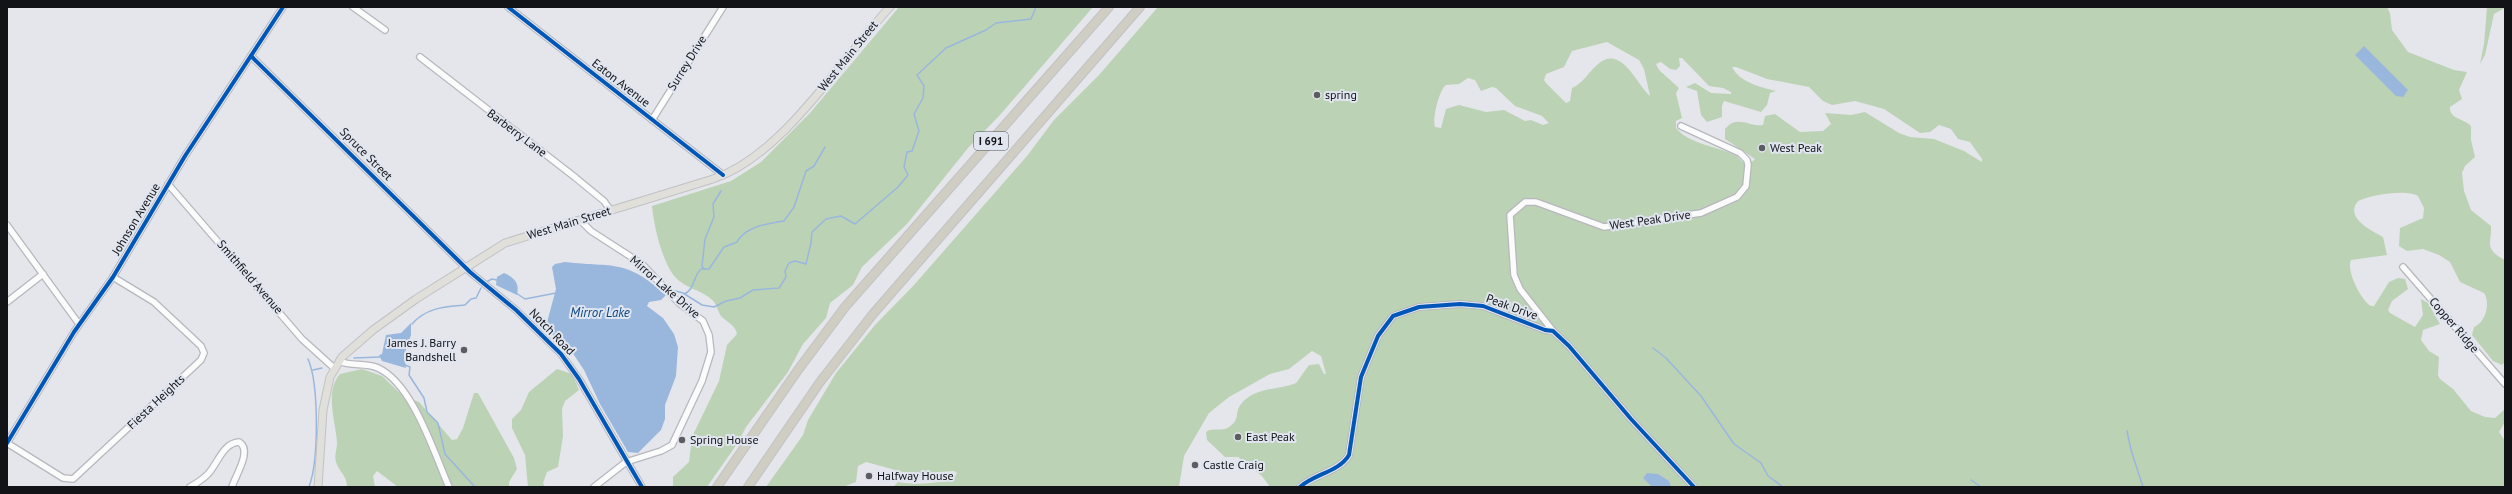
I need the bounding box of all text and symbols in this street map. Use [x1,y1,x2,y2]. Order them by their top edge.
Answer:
street label: West Main Street [814,17,881,94]
street label: Surrey Drive [664,32,709,93]
street label: Eaton Avenue [589,55,653,110]
place label: spring [1325,87,1357,102]
marker: spring [1312,90,1322,100]
street label: Barberry Lane [485,105,550,160]
street label: Spruce Street [337,124,396,183]
road number: I 691 [974,132,1008,150]
place label: West Peak [1770,140,1822,155]
marker: West Peak [1757,143,1767,153]
street label: Johnson Avenue [108,180,163,258]
street label: West Main Street [525,203,613,242]
street label: West Peak Drive [1608,206,1691,233]
street label: Smithfield Avenue [214,237,286,317]
street label: Mirror Lake Drive [627,252,704,321]
street label: Peak Drive [1484,290,1540,323]
street label: Copper Ridge [2426,294,2483,355]
water label: Mirror Lake [570,304,630,321]
street label: Notch Road [526,305,578,358]
place label: James J. Barry Bandshell [386,335,456,364]
marker: James J. Barry Bandshell [459,345,469,355]
street label: Fiesta Heights [124,371,188,432]
place label: East Peak [1246,429,1295,444]
place label: Spring House [690,432,759,447]
marker: East Peak [1233,432,1243,442]
marker: Spring House [677,435,687,445]
place label: Castle Craig [1203,457,1264,472]
marker: Castle Craig [1190,460,1200,470]
place label: Halfway House [877,468,954,483]
marker: Halfway House [864,471,874,481]

